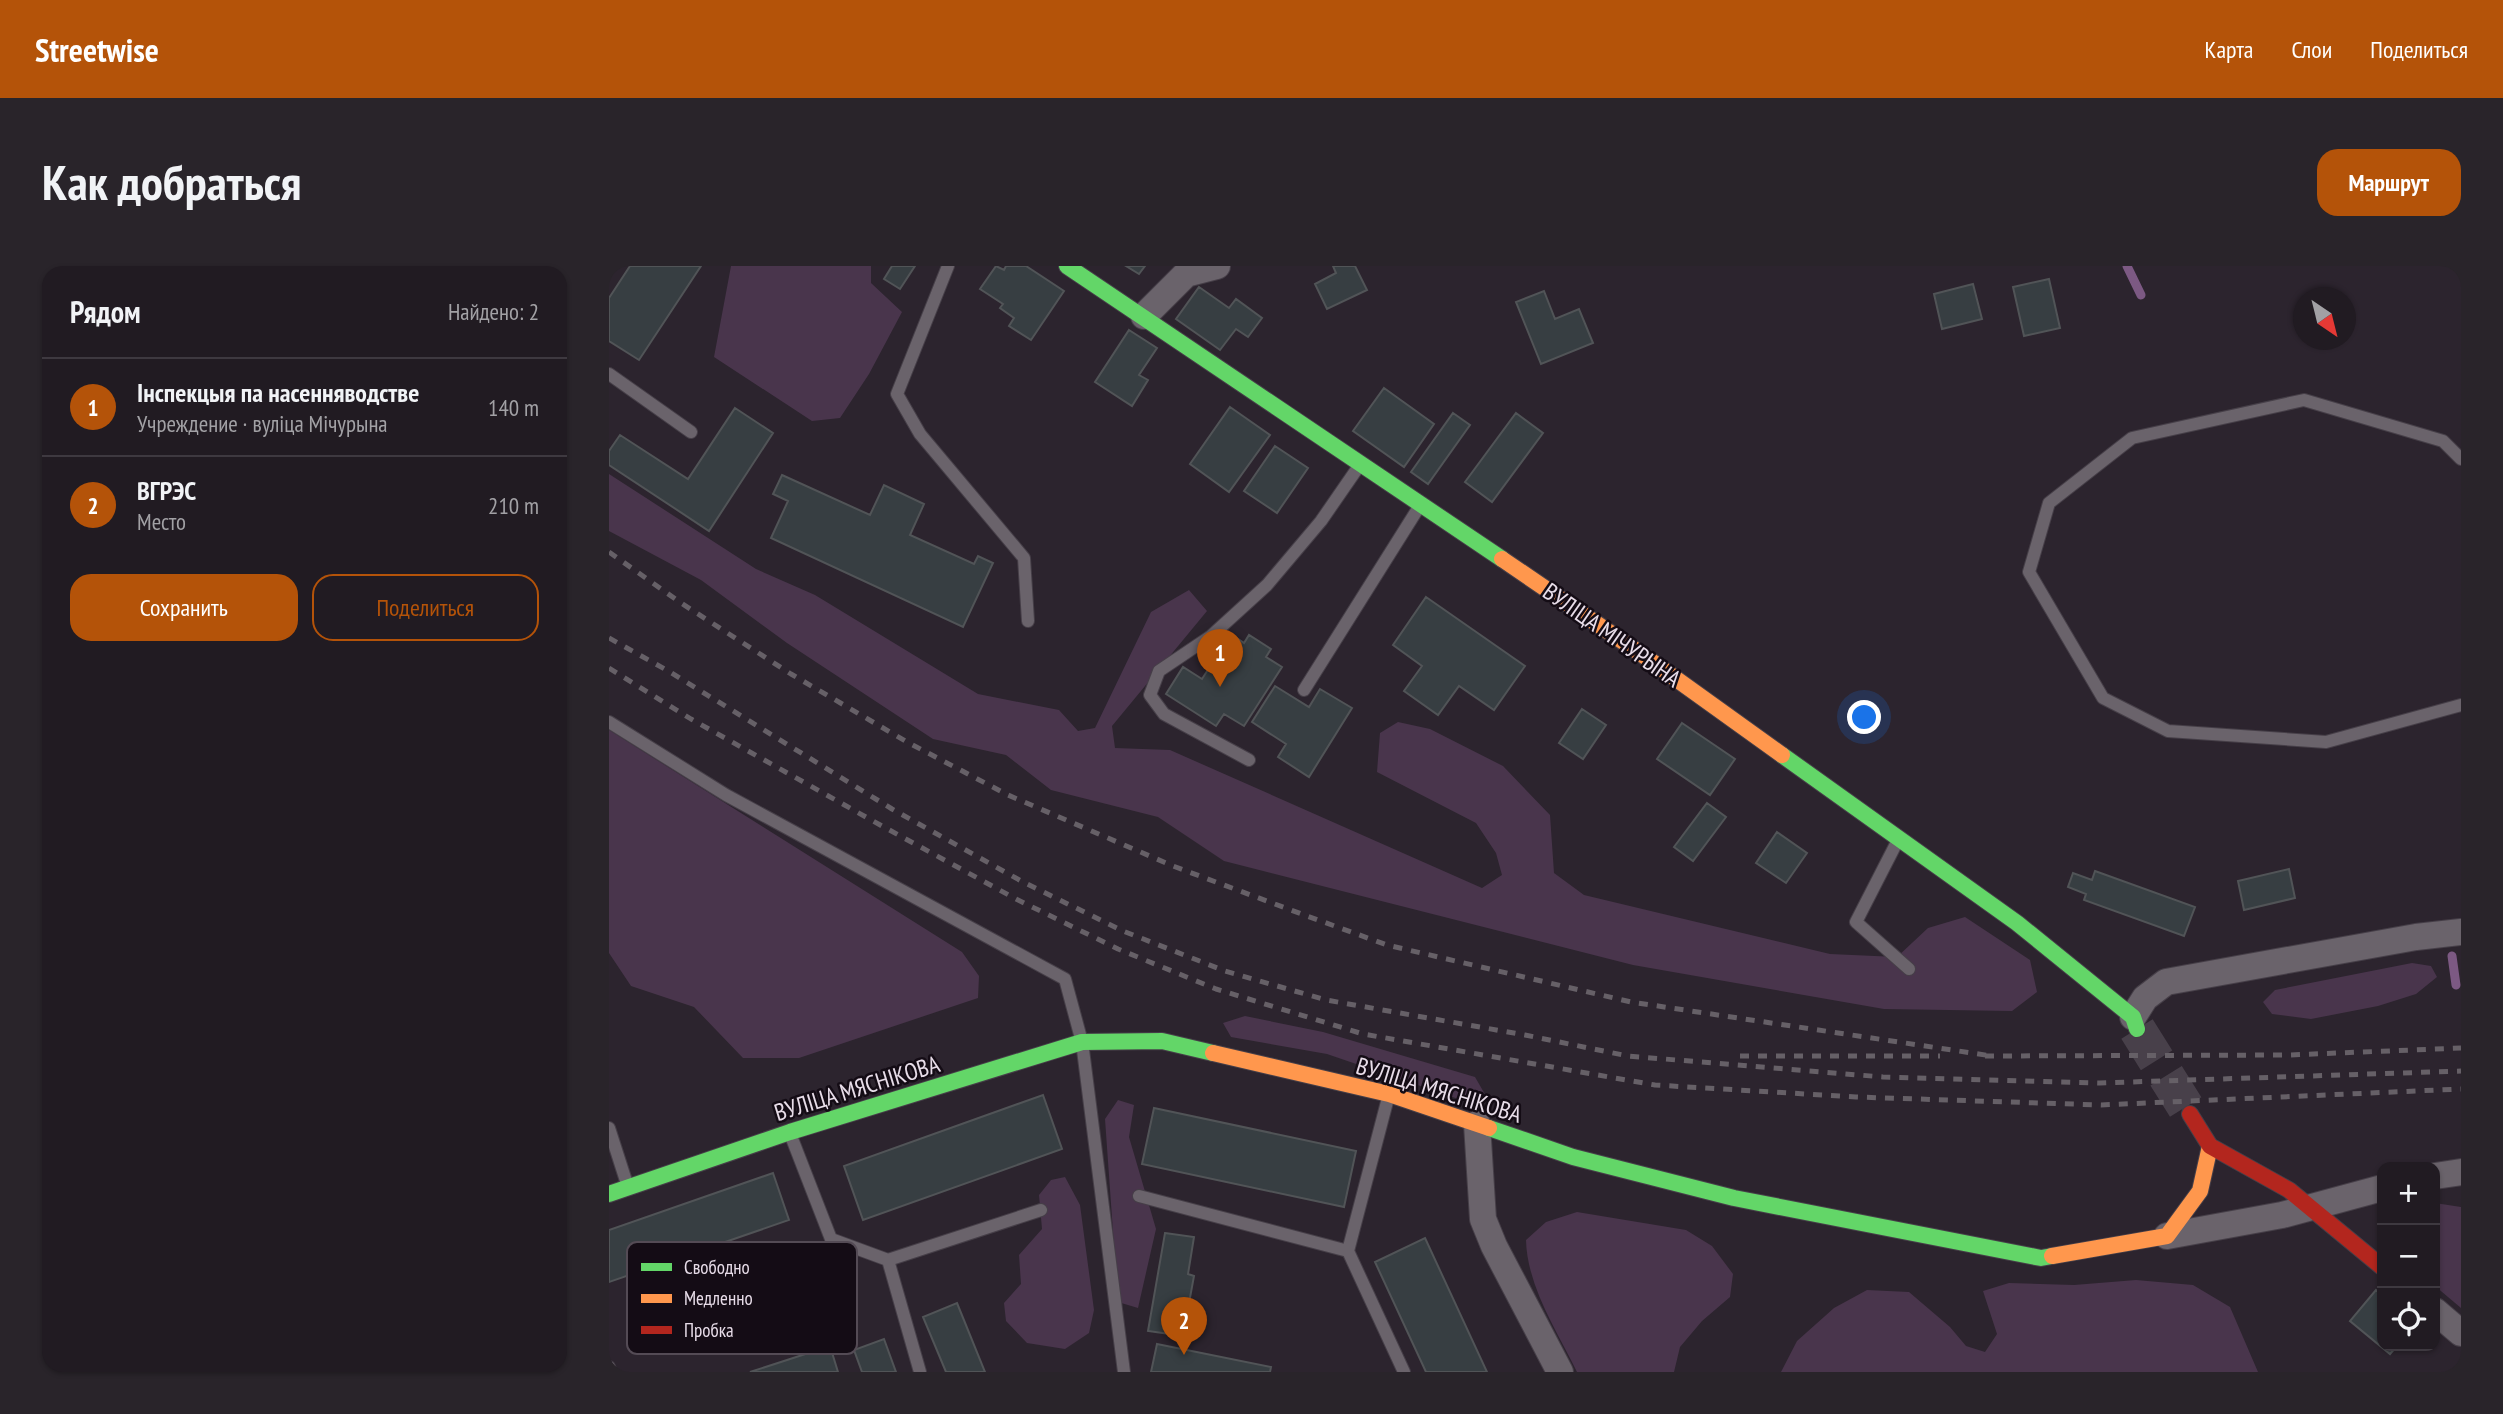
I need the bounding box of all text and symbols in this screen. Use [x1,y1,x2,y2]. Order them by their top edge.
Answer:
text: Streetwise [35,28,159,71]
text: Карта [2205,34,2253,65]
text: Слои [2291,34,2332,65]
text: Поделиться [2370,34,2468,65]
button: Маршрут [2317,149,2461,216]
text: Как добраться [42,150,301,214]
north arrow [2293,287,2356,350]
text: Рядом [70,292,141,331]
text: Найдено: 2 [448,297,539,326]
text: Інспекцыя па насенняводстве [137,376,419,409]
text: 1 [88,393,99,422]
text: 140 m [488,393,539,422]
text: Учреждение · вуліца Мічурына [137,409,388,438]
text: ВГРЭС [137,474,196,507]
text: 2 [88,491,99,520]
text: 210 m [488,491,539,520]
text: Место [137,507,186,536]
button: Сохранить [70,574,298,641]
button: Поделиться [312,574,539,641]
street label: ВУЛІЦА МІЧУРЫНА [1537,576,1688,694]
pin: 1 [1197,629,1243,687]
your location [1847,700,1881,734]
street label: ВУЛІЦА МЯСНІКОВА [770,1048,944,1128]
street label: ВУЛІЦА МЯСНІКОВА [1352,1050,1526,1130]
map controls [2377,1162,2440,1351]
button: + [2377,1162,2440,1225]
button: − [2377,1225,2440,1288]
legend [627,1242,857,1354]
text: Свободно [684,1255,750,1279]
text: Медленно [684,1286,753,1310]
button: locate [2377,1288,2440,1351]
pin: 2 [1161,1297,1207,1355]
text: Пробка [684,1318,734,1342]

